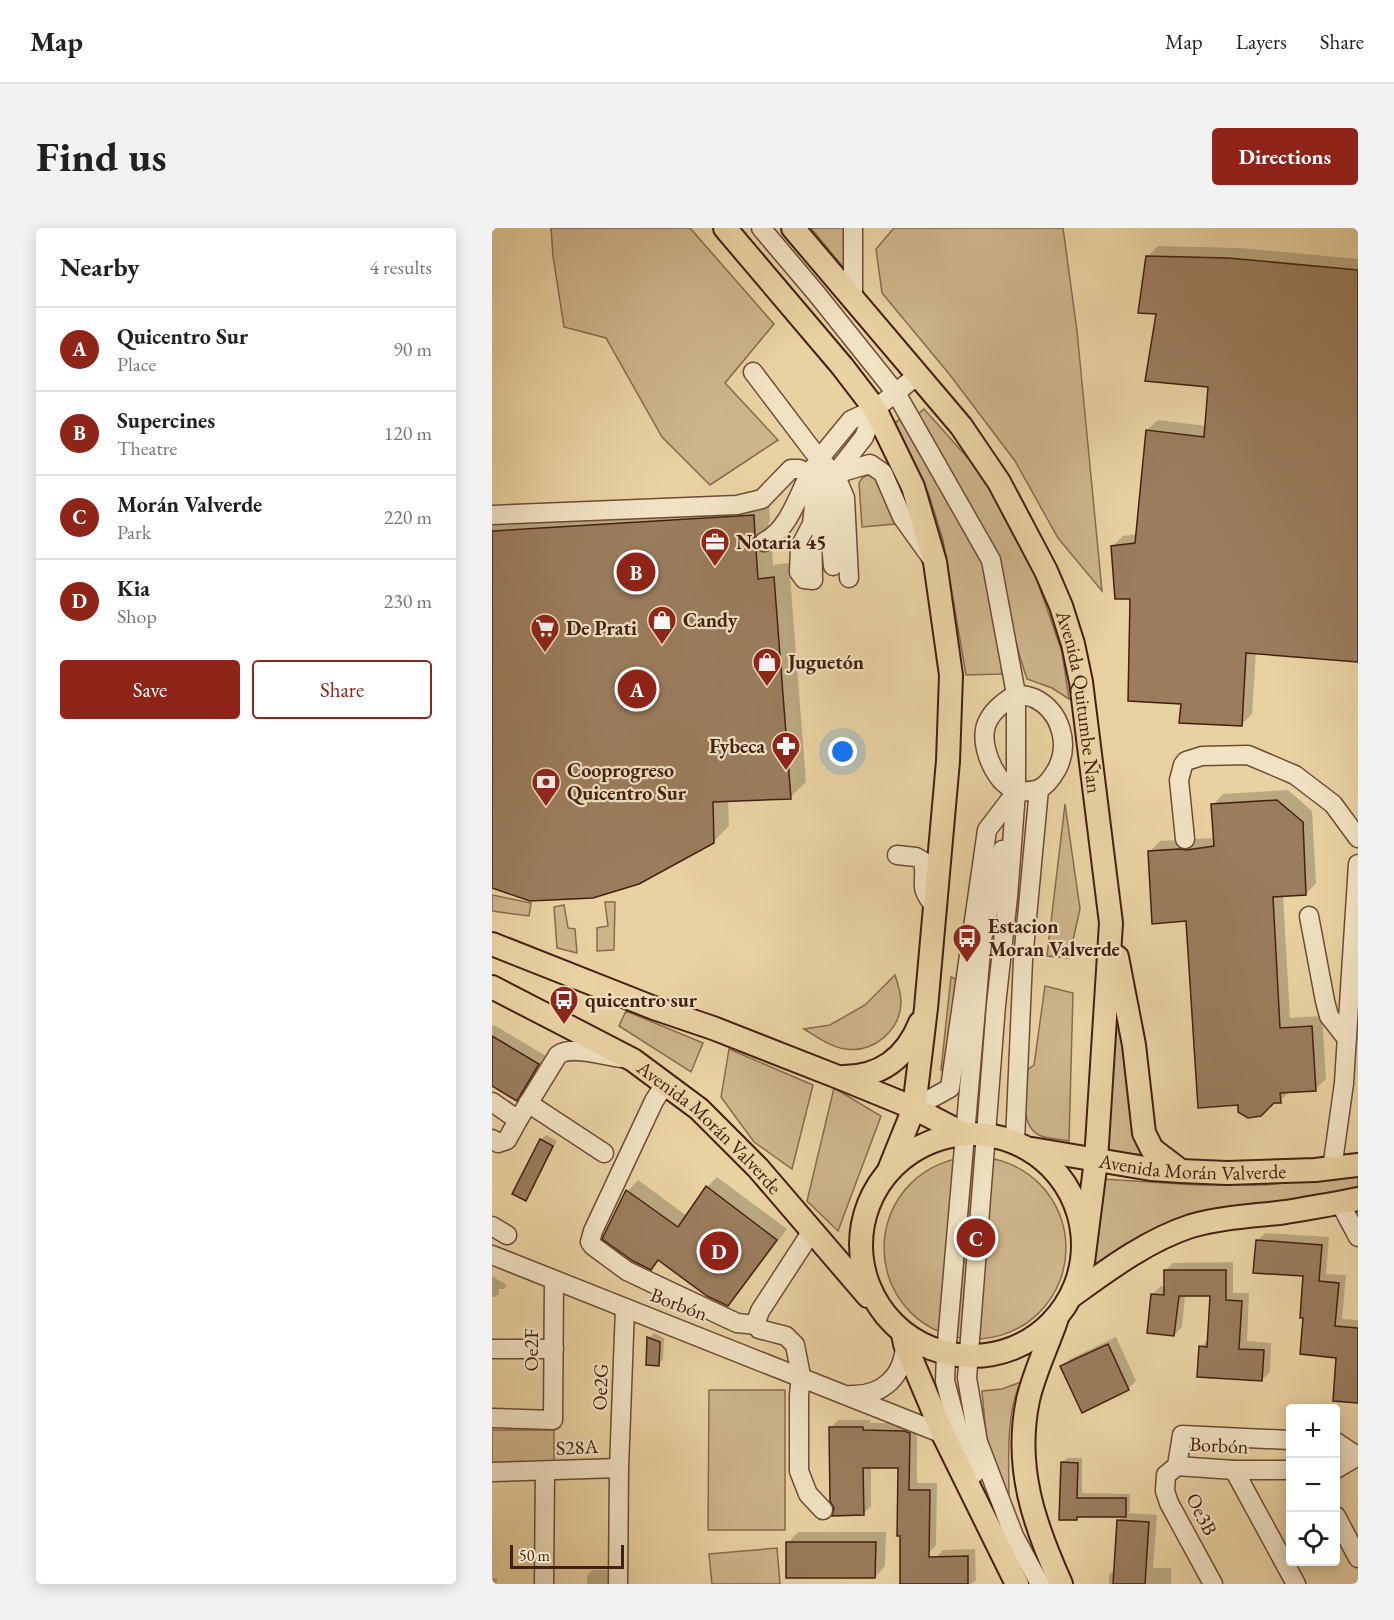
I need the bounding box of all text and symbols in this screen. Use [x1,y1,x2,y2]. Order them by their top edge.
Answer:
text: Map [30,23,83,59]
text: Map [1165,28,1203,55]
text: Layers [1236,28,1287,55]
text: Share [1320,28,1364,55]
button: Directions [1212,128,1358,185]
text: Find us [36,129,167,184]
text: Nearby [60,250,140,284]
text: 4 results [369,254,432,280]
text: Quicentro Sur [117,322,248,351]
text: A [72,336,87,362]
text: 90 m [393,336,432,362]
text: Place [117,351,156,377]
text: Supercines [117,406,215,435]
text: B [73,420,86,446]
text: 120 m [384,420,432,446]
text: Theatre [117,435,177,461]
text: Morán Valverde [117,490,262,519]
text: C [72,504,87,530]
text: 220 m [384,504,432,530]
text: Park [117,519,151,545]
office icon: Notaria 45 [699,526,731,568]
place label: Notaria 45 [736,529,827,555]
pin: B [616,550,656,594]
text: Kia [117,574,150,603]
text: D [72,588,87,614]
text: 230 m [384,588,432,614]
text: Shop [117,603,157,629]
shop icon: Candy [646,604,678,646]
street label: Avenida Quitumbe Ñan [1050,606,1108,795]
place label: Candy [683,607,738,633]
supermarket icon: De Prati [529,612,561,654]
place label: De Prati [566,615,637,641]
shop icon: Juguetón [751,646,783,688]
place label: Juguetón [786,649,864,675]
button: Save [60,660,240,719]
button: Share [252,660,432,719]
pin: A [618,666,656,712]
pharmacy icon: Fybeca [770,730,802,772]
place label: Fybeca [709,733,765,759]
your location [828,737,857,766]
place label: Cooprogreso Quicentro Sur [567,757,687,806]
bank icon: Cooprogreso Quicentro Sur [530,766,562,808]
place label: Estacion Moran Valverde [988,913,1120,962]
bus stop icon: Estacion Moran Valverde [951,922,983,964]
bus stop icon: quicentro sur [548,984,580,1026]
place label: quicentro sur [585,987,698,1013]
street label: Avenida Morán Valverde [631,1054,788,1200]
street label: Avenida Morán Valverde [1096,1147,1287,1186]
pin: C [956,1216,996,1260]
pin: D [700,1228,738,1274]
street label: Borbón [647,1281,712,1327]
street label: Oe2F [518,1329,544,1371]
street label: Oe2G [586,1363,614,1411]
map controls [1286,1404,1340,1566]
button: + [1286,1404,1340,1458]
street label: Borbón [1189,1430,1250,1460]
street label: S28A [555,1433,599,1461]
button: − [1286,1458,1340,1512]
street label: Oe3B [1180,1488,1224,1540]
button: locate [1286,1512,1340,1566]
scale bar [510,1542,624,1570]
text: 50 m [519,1545,550,1566]

